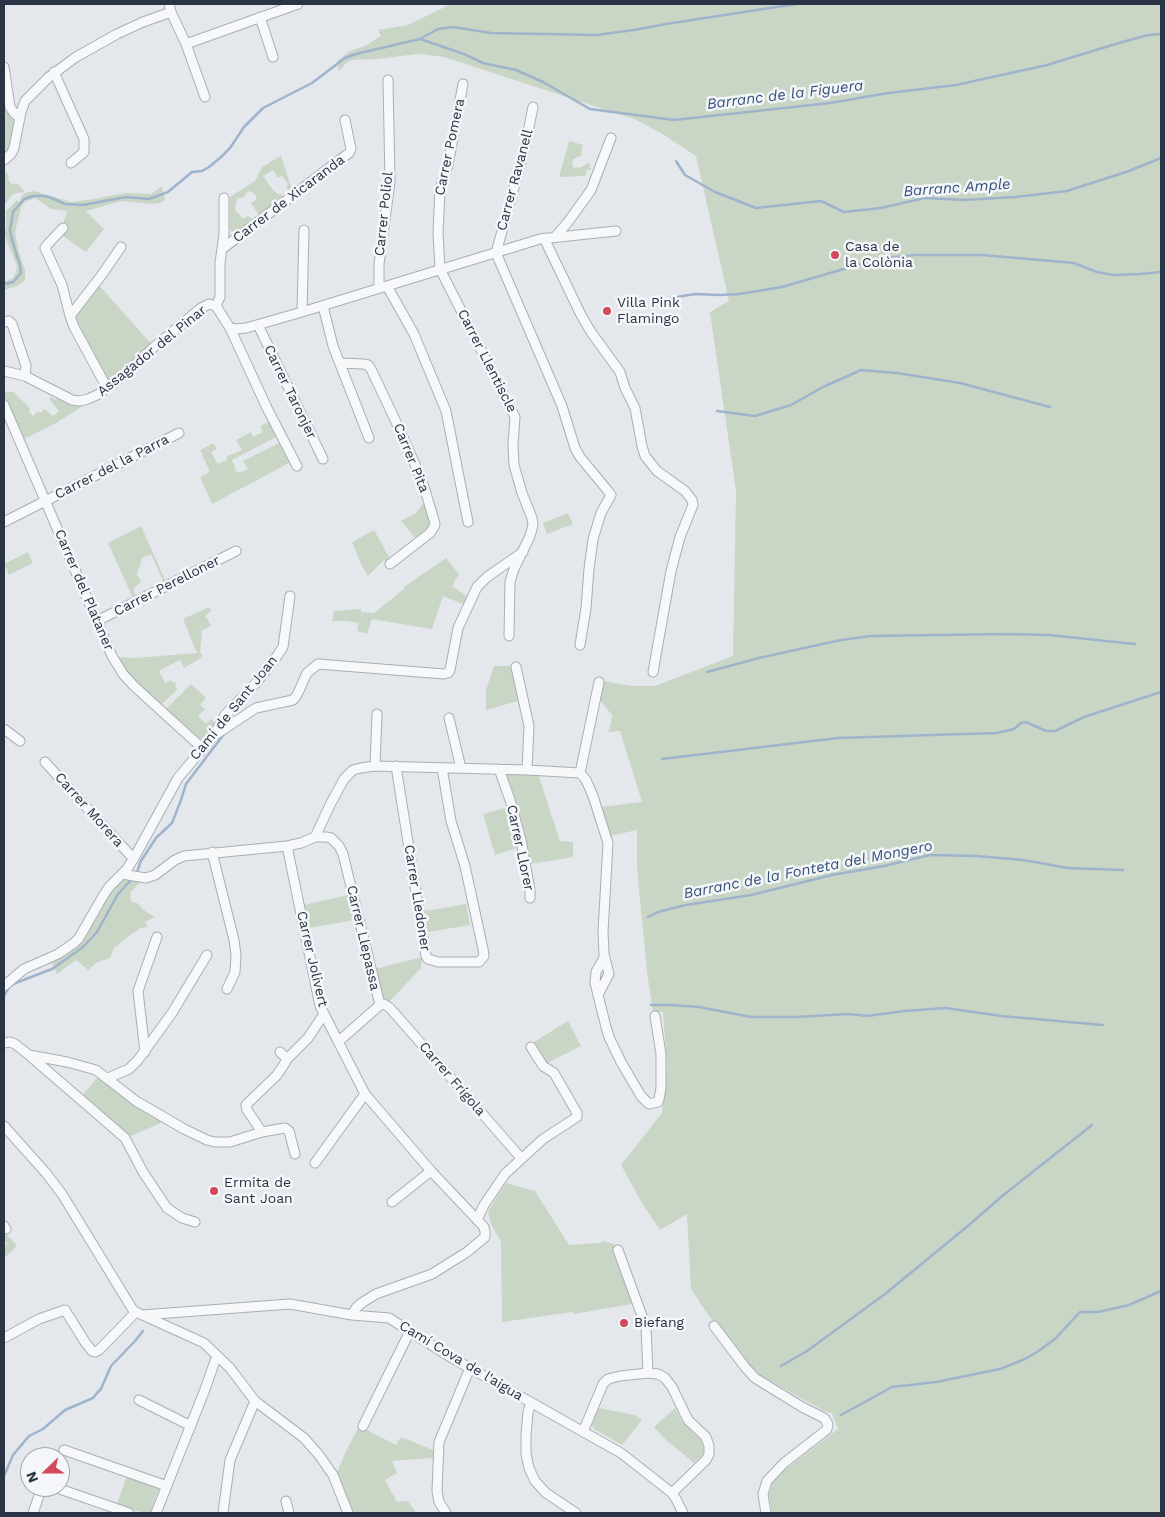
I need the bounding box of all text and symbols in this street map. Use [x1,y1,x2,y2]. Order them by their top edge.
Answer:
water label: Barranc de la Figuera [706,76,864,114]
street label: Carrer Pomera [431,97,469,197]
street label: Carrer Ravanell [493,127,537,233]
street label: Carrer de Xicaranda [230,151,348,247]
street label: Carrer Poliol [371,171,397,257]
water label: Barranc Ample [903,175,1011,201]
place label: Casa de la Colònia [845,239,913,272]
marker: Casa de la Colònia [829,249,841,261]
place label: Villa Pink Flamingo [617,295,680,328]
street label: Assagador del Pinar [94,302,210,400]
marker: Villa Pink Flamingo [601,305,613,317]
street label: Carrer Llentiscle [454,307,520,415]
street label: Carrer Taronjer [260,342,320,442]
street label: Carrer Pita [389,421,433,495]
street label: Carrer del la Parra [52,431,172,503]
street label: Carrer del Plataner [51,527,117,653]
street label: Carrer Perelloner [111,552,223,620]
street label: Camí de Sant Joan [187,652,281,764]
street label: Carrer Morera [51,769,127,851]
street label: Carrer Llorer [503,803,537,893]
water label: Barranc de la Fonteta del Mongero [682,837,934,903]
street label: Carrer Lledoner [400,844,434,952]
street label: Carrer Llepassa [343,884,383,992]
street label: Carrer Jolivert [293,909,331,1009]
street label: Carrer Frígola [415,1038,489,1120]
place label: Ermita de Sant Joan [224,1175,293,1208]
marker: Ermita de Sant Joan [208,1185,220,1197]
place label: Biefang [634,1315,684,1331]
street label: Camí Cova de l'aigua [396,1317,526,1405]
marker: Biefang [618,1317,630,1329]
north arrow [20,1447,70,1497]
text: N [23,1469,41,1485]

